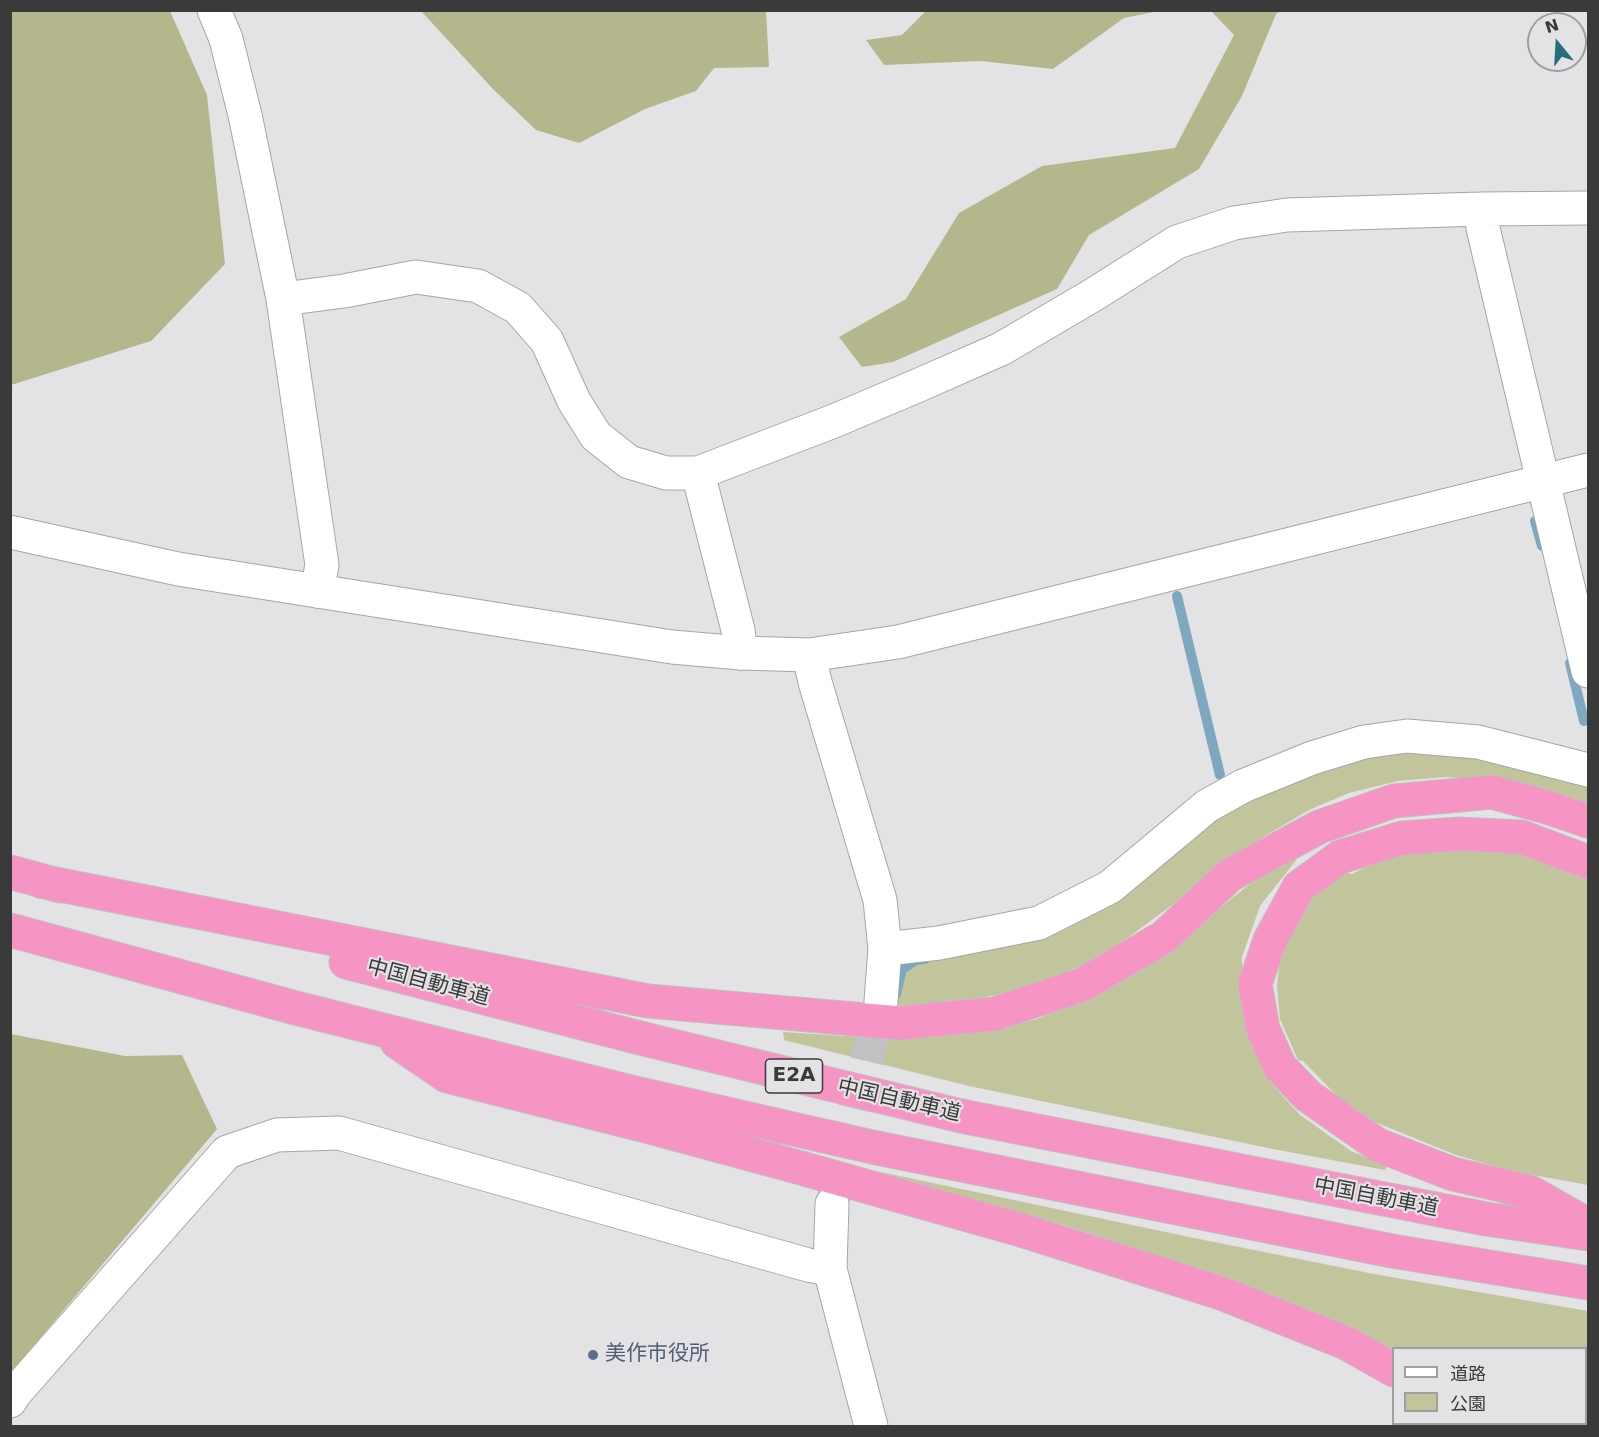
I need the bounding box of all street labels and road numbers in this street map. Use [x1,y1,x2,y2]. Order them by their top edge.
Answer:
street label: 中国自動車道 [364,955,492,1011]
road number: E2A [766,1059,822,1093]
street label: 中国自動車道 [835,1075,963,1127]
street label: 中国自動車道 [1312,1174,1440,1222]

